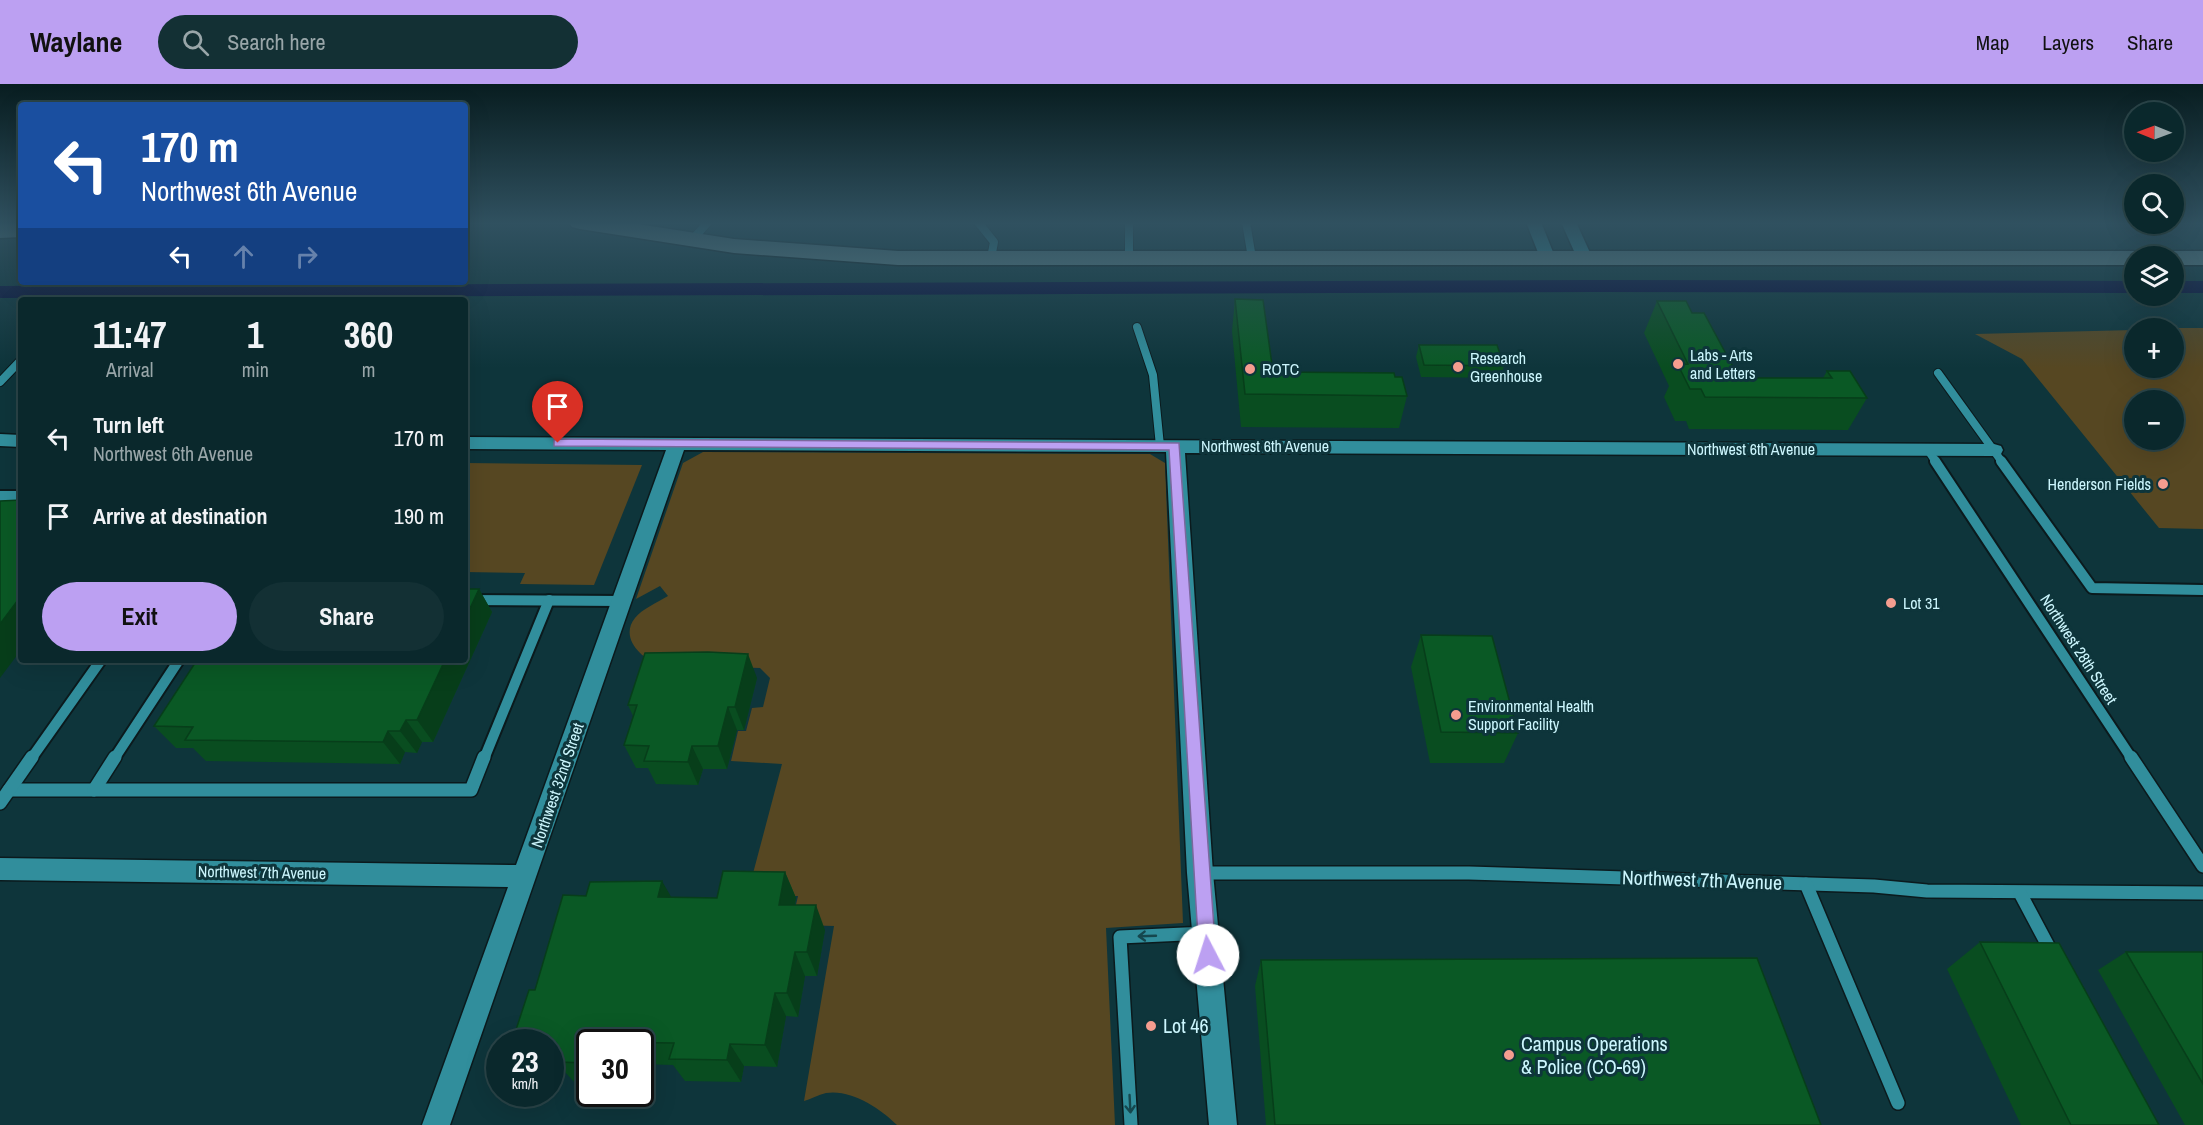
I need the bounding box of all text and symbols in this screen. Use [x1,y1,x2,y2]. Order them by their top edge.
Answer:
search box [158,15,578,69]
text: Waylane [30,23,122,61]
icon: search [179,26,212,59]
text: Search here [227,27,326,57]
text: Map [1976,28,2009,57]
text: Layers [2042,28,2094,57]
text: Share [2127,28,2173,57]
north arrow [2124,102,2184,162]
map controls [2124,102,2184,450]
text: 170 m [141,119,239,175]
icon: left [42,126,120,204]
text: Northwest 6th Avenue [141,173,357,209]
button: search [2124,174,2184,234]
icon: left [164,240,197,273]
icon: ahead [227,240,260,273]
icon: right [290,240,323,273]
button: layers [2124,246,2184,306]
text: 11:47 [93,311,167,359]
text: 1 [247,311,264,359]
text: 360 [344,311,393,359]
button: + [2124,318,2184,378]
place label: Labs - Arts and Letters [1690,344,1756,384]
place label: Research Greenhouse [1470,347,1542,387]
text: Arrival [106,356,154,383]
text: min [242,356,269,383]
text: m [362,356,375,383]
marker: Labs - Arts and Letters [1671,357,1685,371]
place label: ROTC [1262,358,1299,380]
marker: Research Greenhouse [1451,360,1465,374]
marker: ROTC [1243,362,1257,376]
pin [532,381,583,443]
icon: arrive [541,390,574,423]
button: − [2124,390,2184,450]
text: Turn left [93,410,164,440]
icon: left [42,422,75,455]
text: 170 m [394,423,444,453]
street label: Northwest 6th Avenue [1201,435,1329,457]
street label: Northwest 6th Avenue [1687,438,1815,460]
text: Northwest 6th Avenue [93,440,253,467]
place label: Henderson Fields [2047,473,2151,495]
marker: Henderson Fields [2156,477,2170,491]
icon: arrive [42,500,75,533]
text: Arrive at destination [93,501,267,531]
text: 190 m [394,501,444,531]
button: Exit [42,582,237,651]
button: Share [249,582,444,651]
street label: Northwest 28th Street [2035,590,2123,708]
place label: Lot 31 [1903,592,1940,614]
marker: Lot 31 [1884,596,1898,610]
place label: Environmental Health Support Facility [1468,695,1594,735]
marker: Environmental Health Support Facility [1449,708,1463,722]
street label: Northwest 32nd Street [525,719,589,850]
street label: Northwest 7th Avenue [198,860,326,884]
street label: Northwest 7th Avenue [1622,863,1783,896]
position arrow [1176,923,1240,987]
one-way arrow [1138,930,1158,941]
place label: Lot 46 [1163,1012,1209,1039]
marker: Lot 46 [1144,1019,1158,1033]
speed limit sign: 30 [576,1029,654,1107]
place label: Campus Operations & Police (CO-69) [1521,1030,1668,1080]
text: 23 [511,1041,539,1081]
marker: Campus Operations & Police (CO-69) [1502,1048,1516,1062]
text: km/h [512,1073,538,1094]
one-way arrow [1124,1093,1135,1113]

